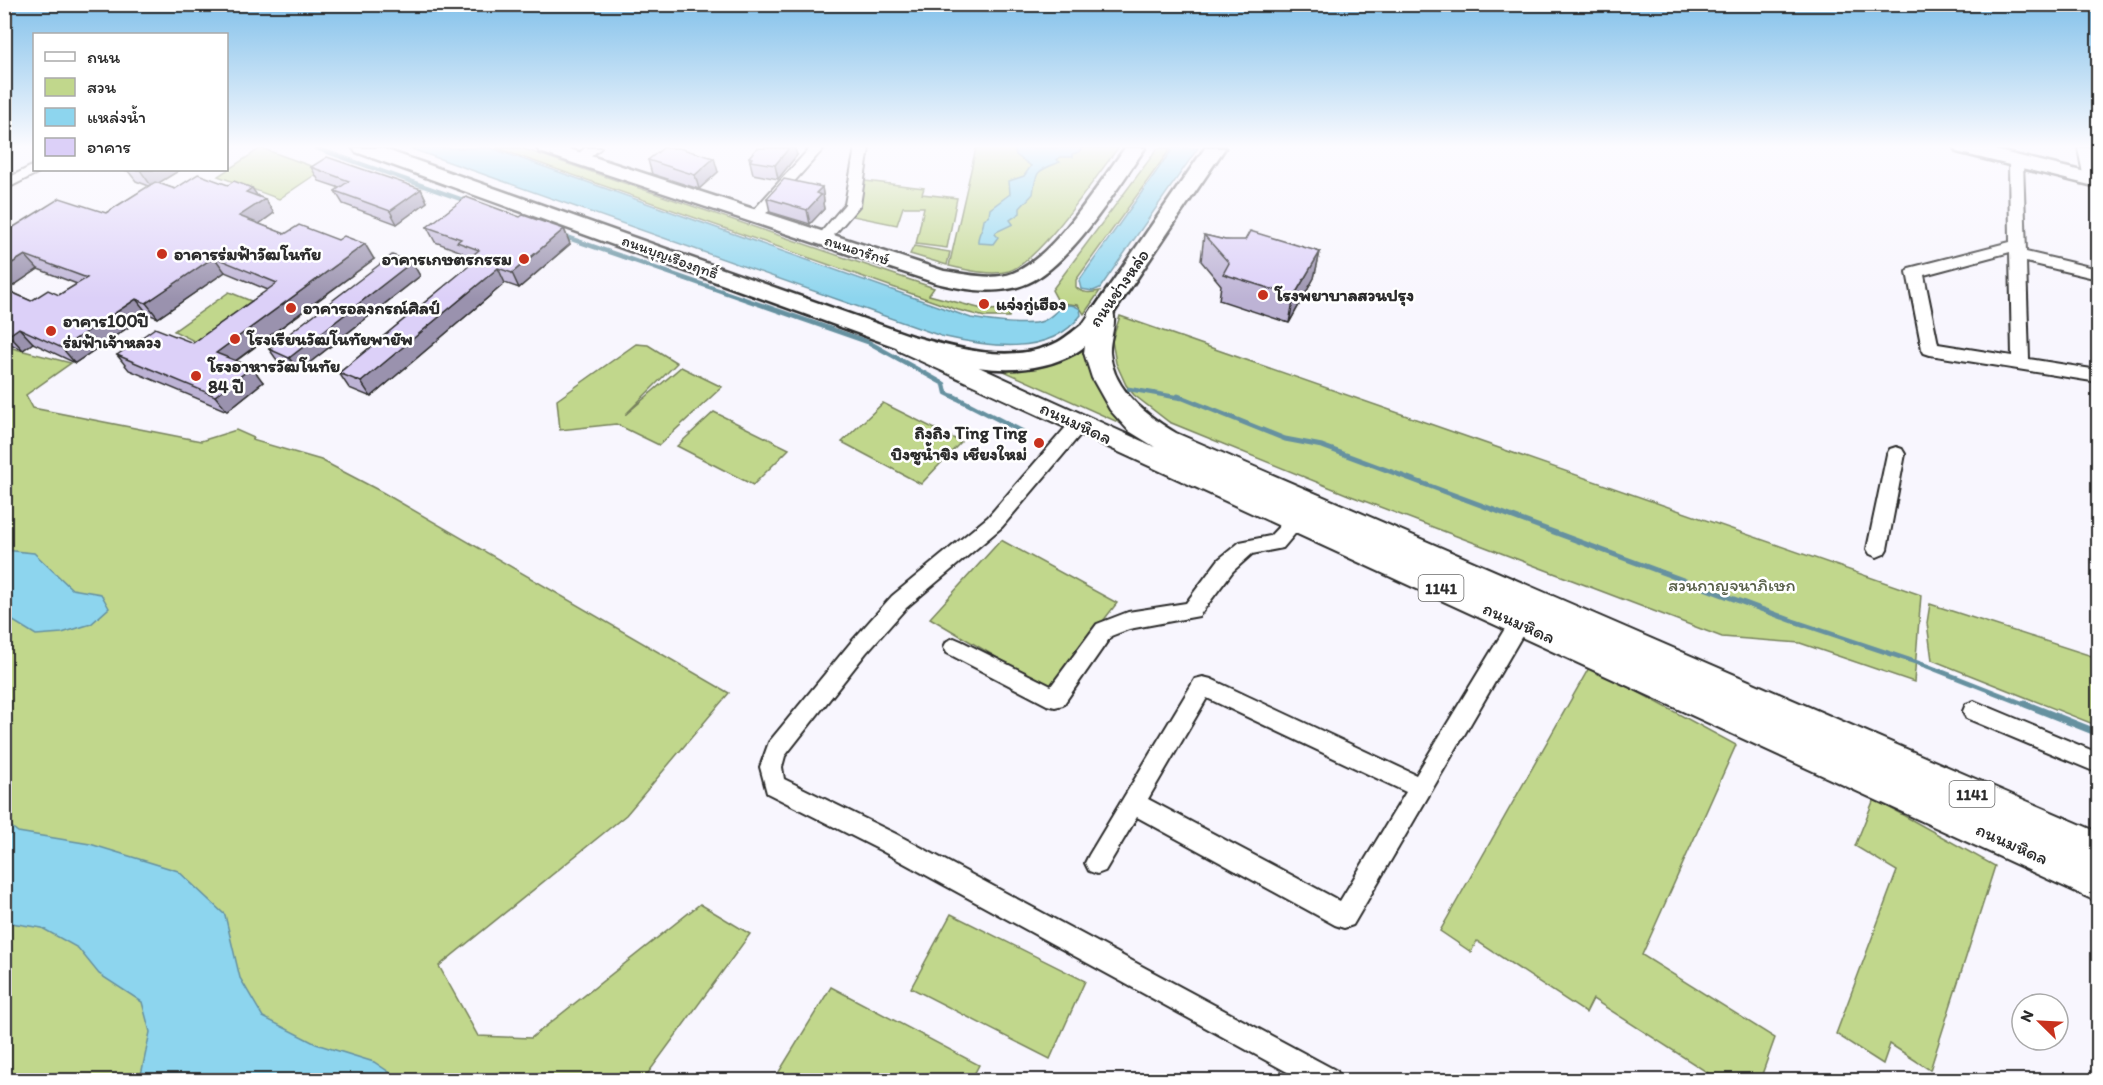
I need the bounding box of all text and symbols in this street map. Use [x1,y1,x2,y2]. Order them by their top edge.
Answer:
legend [33,33,228,171]
text: ถนน [87,46,121,68]
text: สวน [87,76,117,98]
text: แหล่งน้ำ [87,105,146,128]
text: อาคาร [87,136,131,158]
street label: ถนนบุญเรืองฤทธิ์ [619,230,721,284]
street label: ถนนอารักษ์ [822,231,892,269]
place label: อาคารร่มฟ้าวัฒโนทัย [174,243,321,265]
street label: ถนนช่างหล่อ [1084,245,1154,331]
marker: อาคารร่มฟ้าวัฒโนทัย [155,247,169,261]
place label: อาคารเกษตรกรรม [382,248,512,270]
marker: อาคารเกษตรกรรม [517,252,531,266]
place label: โรงพยาบาลสวนปรุง [1274,284,1414,307]
marker: โรงพยาบาลสวนปรุง [1256,288,1270,302]
place label: แจ่งกู่เฮือง [996,293,1066,316]
place label: อาคารอลงกรณ์ศิลป์ [303,297,440,319]
marker: แจ่งกู่เฮือง [977,297,991,311]
marker: อาคารอลงกรณ์ศิลป์ [284,301,298,315]
place label: อาคาร100ปี ร่มฟ้าเจ้าหลวง [63,310,162,353]
marker: อาคาร100ปี ร่มฟ้าเจ้าหลวง [44,324,58,338]
place label: โรงเรียนวัฒโนทัยพายัพ [246,328,413,350]
marker: โรงเรียนวัฒโนทัยพายัพ [228,332,242,346]
place label: โรงอาหารวัฒโนทัย 84 ปี [207,355,340,398]
marker: โรงอาหารวัฒโนทัย 84 ปี [189,369,203,383]
street label: ถนนมหิดล [1036,397,1116,449]
place label: ถิงถิง Ting Ting บิงซูน้ำขิง เชียงใหม่ [890,422,1028,466]
marker: ถิงถิง Ting Ting บิงซูน้ำขิง เชียงใหม่ [1032,436,1046,450]
park label: สวนกาญจนาภิเษก [1668,574,1796,596]
road number: 1141 [1418,575,1464,601]
street label: ถนนมหิดล [1479,597,1559,649]
road number: 1141 [1950,781,1994,807]
street label: ถนนมหิดล [1972,818,2052,870]
north arrow [2010,992,2070,1052]
text: N [2016,1007,2038,1025]

